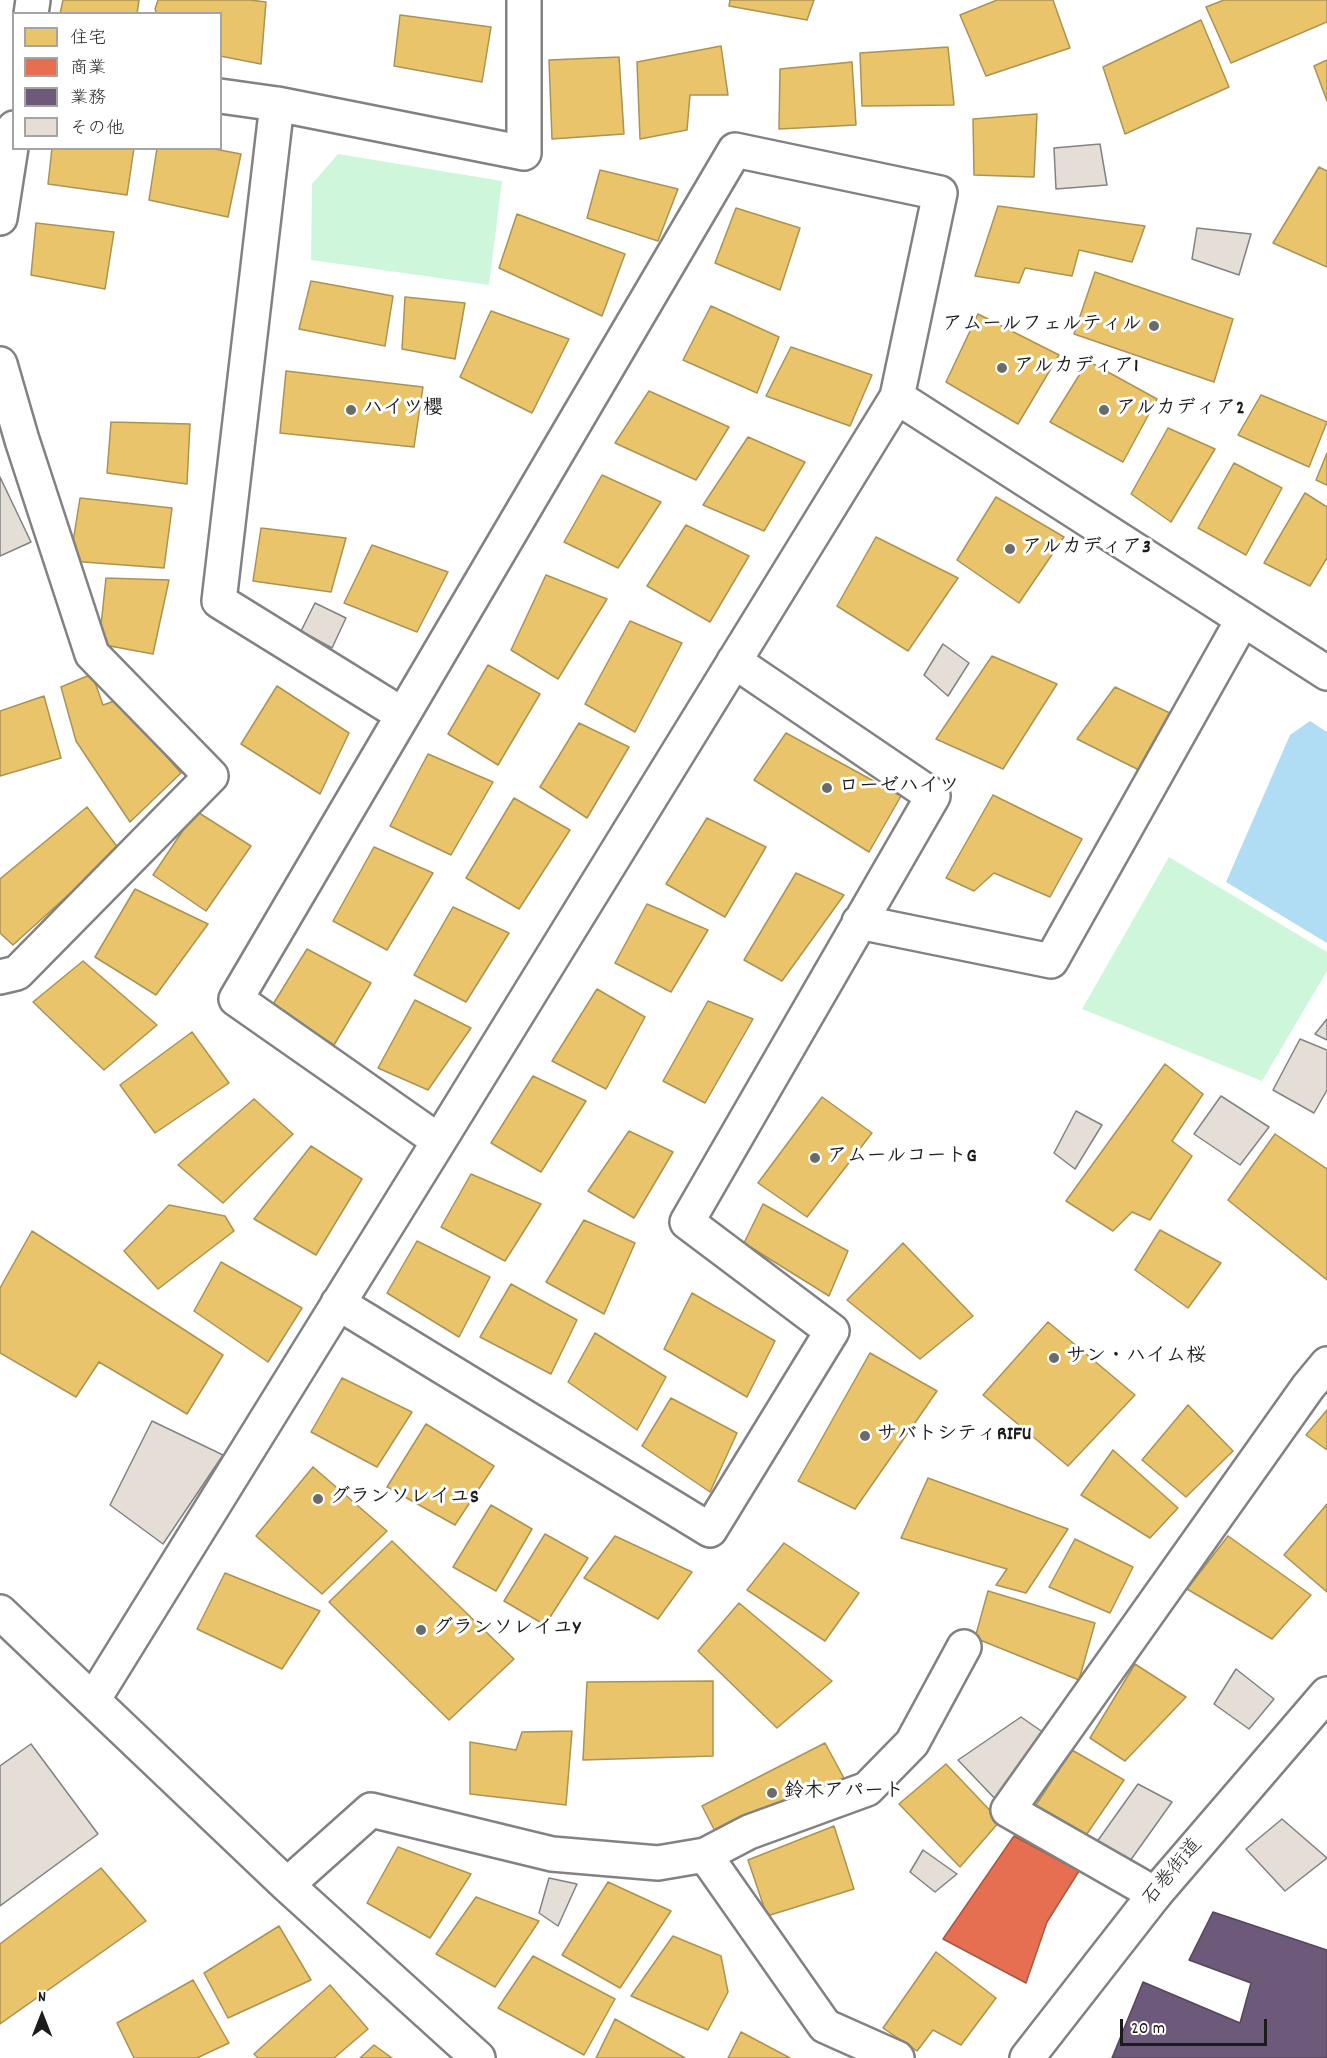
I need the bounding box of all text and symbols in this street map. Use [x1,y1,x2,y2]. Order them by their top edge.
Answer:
legend [12,12,222,150]
text: 住宅 [70,27,106,52]
text: 商業 [70,57,106,82]
text: 業務 [70,87,106,112]
text: その他 [70,117,124,142]
place label: アムールフェルティル [942,314,1142,338]
marker: アムールフェルティル [1147,319,1161,333]
place label: アルカディア1 [1014,356,1138,380]
marker: アルカディア1 [995,361,1009,375]
place label: ハイツ櫻 [363,398,443,422]
place label: アルカディア2 [1116,398,1245,422]
marker: ハイツ櫻 [344,403,358,417]
marker: アルカディア2 [1097,403,1111,417]
place label: アルカディア3 [1022,537,1151,561]
marker: アルカディア3 [1003,542,1017,556]
place label: ローゼハイツ [839,776,959,800]
marker: ローゼハイツ [820,781,834,795]
place label: アムールコートG [827,1146,977,1170]
marker: アムールコートG [808,1151,822,1165]
place label: サン・ハイム桜 [1066,1346,1206,1370]
marker: サン・ハイム桜 [1047,1351,1061,1365]
place label: サバトシティRIFU [877,1424,1031,1448]
marker: サバトシティRIFU [858,1429,872,1443]
place label: グランソレイユS [330,1487,479,1511]
marker: グランソレイユS [311,1492,325,1506]
place label: グランソレイユY [433,1618,580,1642]
marker: グランソレイユY [414,1623,428,1637]
place label: 鈴木アパート [784,1781,904,1805]
marker: 鈴木アパート [765,1786,779,1800]
street label: 石巻街道 [1139,1835,1209,1911]
north arrow [12,1986,72,2046]
text: N [38,1986,46,2009]
scale bar [1123,2007,1270,2045]
text: 20 m [1131,2017,1165,2042]

